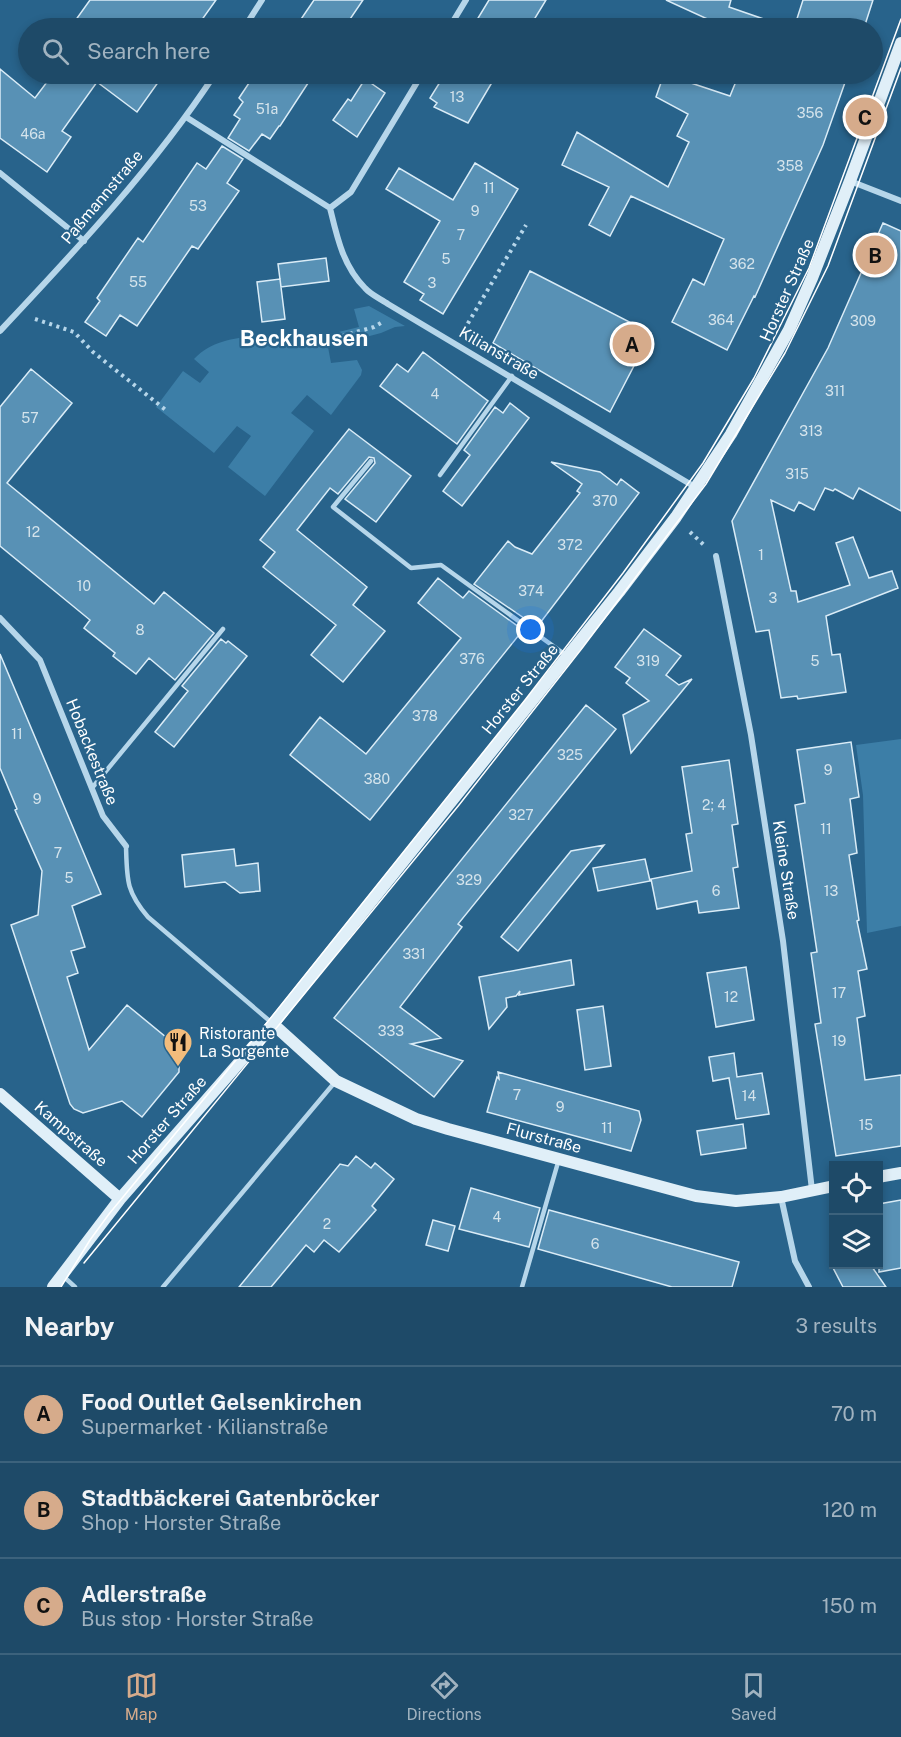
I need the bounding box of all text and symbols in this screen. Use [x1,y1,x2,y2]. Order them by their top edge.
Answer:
search box [18,18,883,84]
icon: search [39,35,72,68]
text: Search here [87,38,211,64]
house number: 13 [450,89,464,105]
pin: C [846,94,884,140]
house number: 51a [256,101,278,117]
house number: 356 [797,105,824,121]
house number: 46a [20,126,46,142]
street label: Paßmannstraße [57,146,147,248]
house number: 358 [777,158,803,174]
house number: 11 [483,180,495,196]
house number: 53 [189,198,207,214]
house number: 9 [471,203,480,219]
house number: 7 [457,227,465,243]
pin: B [856,232,894,278]
street label: Horster Straße [756,236,818,344]
house number: 5 [442,251,451,267]
house number: 362 [729,256,755,272]
house number: 55 [129,274,147,290]
house number: 3 [428,275,437,291]
house number: 364 [708,312,734,328]
house number: 309 [850,313,876,329]
street label: Kilianstraße [456,322,542,384]
pin: A [612,322,652,366]
district label: Beckhausen [240,325,368,351]
house number: 311 [825,383,845,399]
house number: 4 [431,386,440,402]
house number: 57 [21,410,39,426]
house number: 313 [799,423,823,439]
house number: 315 [785,466,809,482]
house number: 370 [592,493,618,509]
house number: 12 [26,524,40,540]
house number: 372 [557,537,583,553]
house number: 1 [758,547,764,563]
house number: 10 [77,578,91,594]
house number: 374 [518,583,544,599]
house number: 3 [769,590,778,606]
your location [516,615,545,644]
house number: 8 [135,622,145,638]
street label: Horster Straße [478,640,562,738]
house number: 376 [459,651,485,667]
house number: 319 [636,653,660,669]
house number: 5 [811,653,820,669]
street label: Hobackestraße [62,696,122,808]
house number: 378 [412,708,438,724]
house number: 11 [11,726,23,742]
house number: 325 [557,747,583,763]
house number: 9 [824,762,833,778]
house number: 380 [364,771,390,787]
house number: 9 [33,791,42,807]
house number: 2; 4 [702,797,726,813]
house number: 327 [508,807,534,823]
street label: Kleine Straße [769,819,803,921]
house number: 11 [820,821,832,837]
house number: 7 [54,845,62,861]
house number: 5 [65,870,74,886]
house number: 329 [456,872,482,888]
house number: 6 [712,883,721,899]
house number: 13 [824,883,838,899]
house number: 331 [402,946,426,962]
house number: 17 [832,985,846,1001]
house number: 12 [724,989,738,1005]
house number: 333 [378,1023,404,1039]
place label: Ristorante La Sorgente [199,1024,289,1061]
restaurant icon: Ristorante La Sorgente [162,1026,194,1068]
house number: 19 [832,1033,846,1049]
street label: Horster Straße [124,1072,210,1168]
house number: 7 [513,1087,521,1103]
house number: 14 [742,1088,756,1104]
street label: Kampstraße [31,1097,111,1171]
house number: 9 [556,1099,565,1115]
house number: 15 [859,1117,873,1133]
street label: Flurstraße [504,1119,584,1157]
house number: 11 [601,1120,613,1136]
map controls [829,1161,883,1269]
button: locate [829,1161,883,1215]
house number: 4 [493,1209,502,1225]
button: layers [829,1215,883,1269]
house number: 2 [323,1216,331,1232]
house number: 6 [591,1236,600,1252]
text: Nearby [24,1311,114,1342]
text: 3 results [796,1314,877,1338]
text: Food Outlet Gelsenkirchen [81,1389,362,1415]
text: A [36,1402,51,1426]
text: 70 m [831,1402,877,1426]
text: Supermarket · Kilianstraße [81,1415,328,1439]
text: Stadtbäckerei Gatenbröcker [81,1485,379,1511]
text: B [37,1498,50,1522]
text: 120 m [823,1498,877,1522]
text: Shop · Horster Straße [81,1511,281,1535]
text: Adlerstraße [81,1581,207,1607]
text: C [36,1594,51,1618]
text: 150 m [822,1594,877,1618]
text: Bus stop · Horster Straße [81,1607,314,1631]
tab: Map [125,1669,158,1724]
tab: Directions [407,1669,482,1724]
tab: Saved [731,1669,776,1724]

